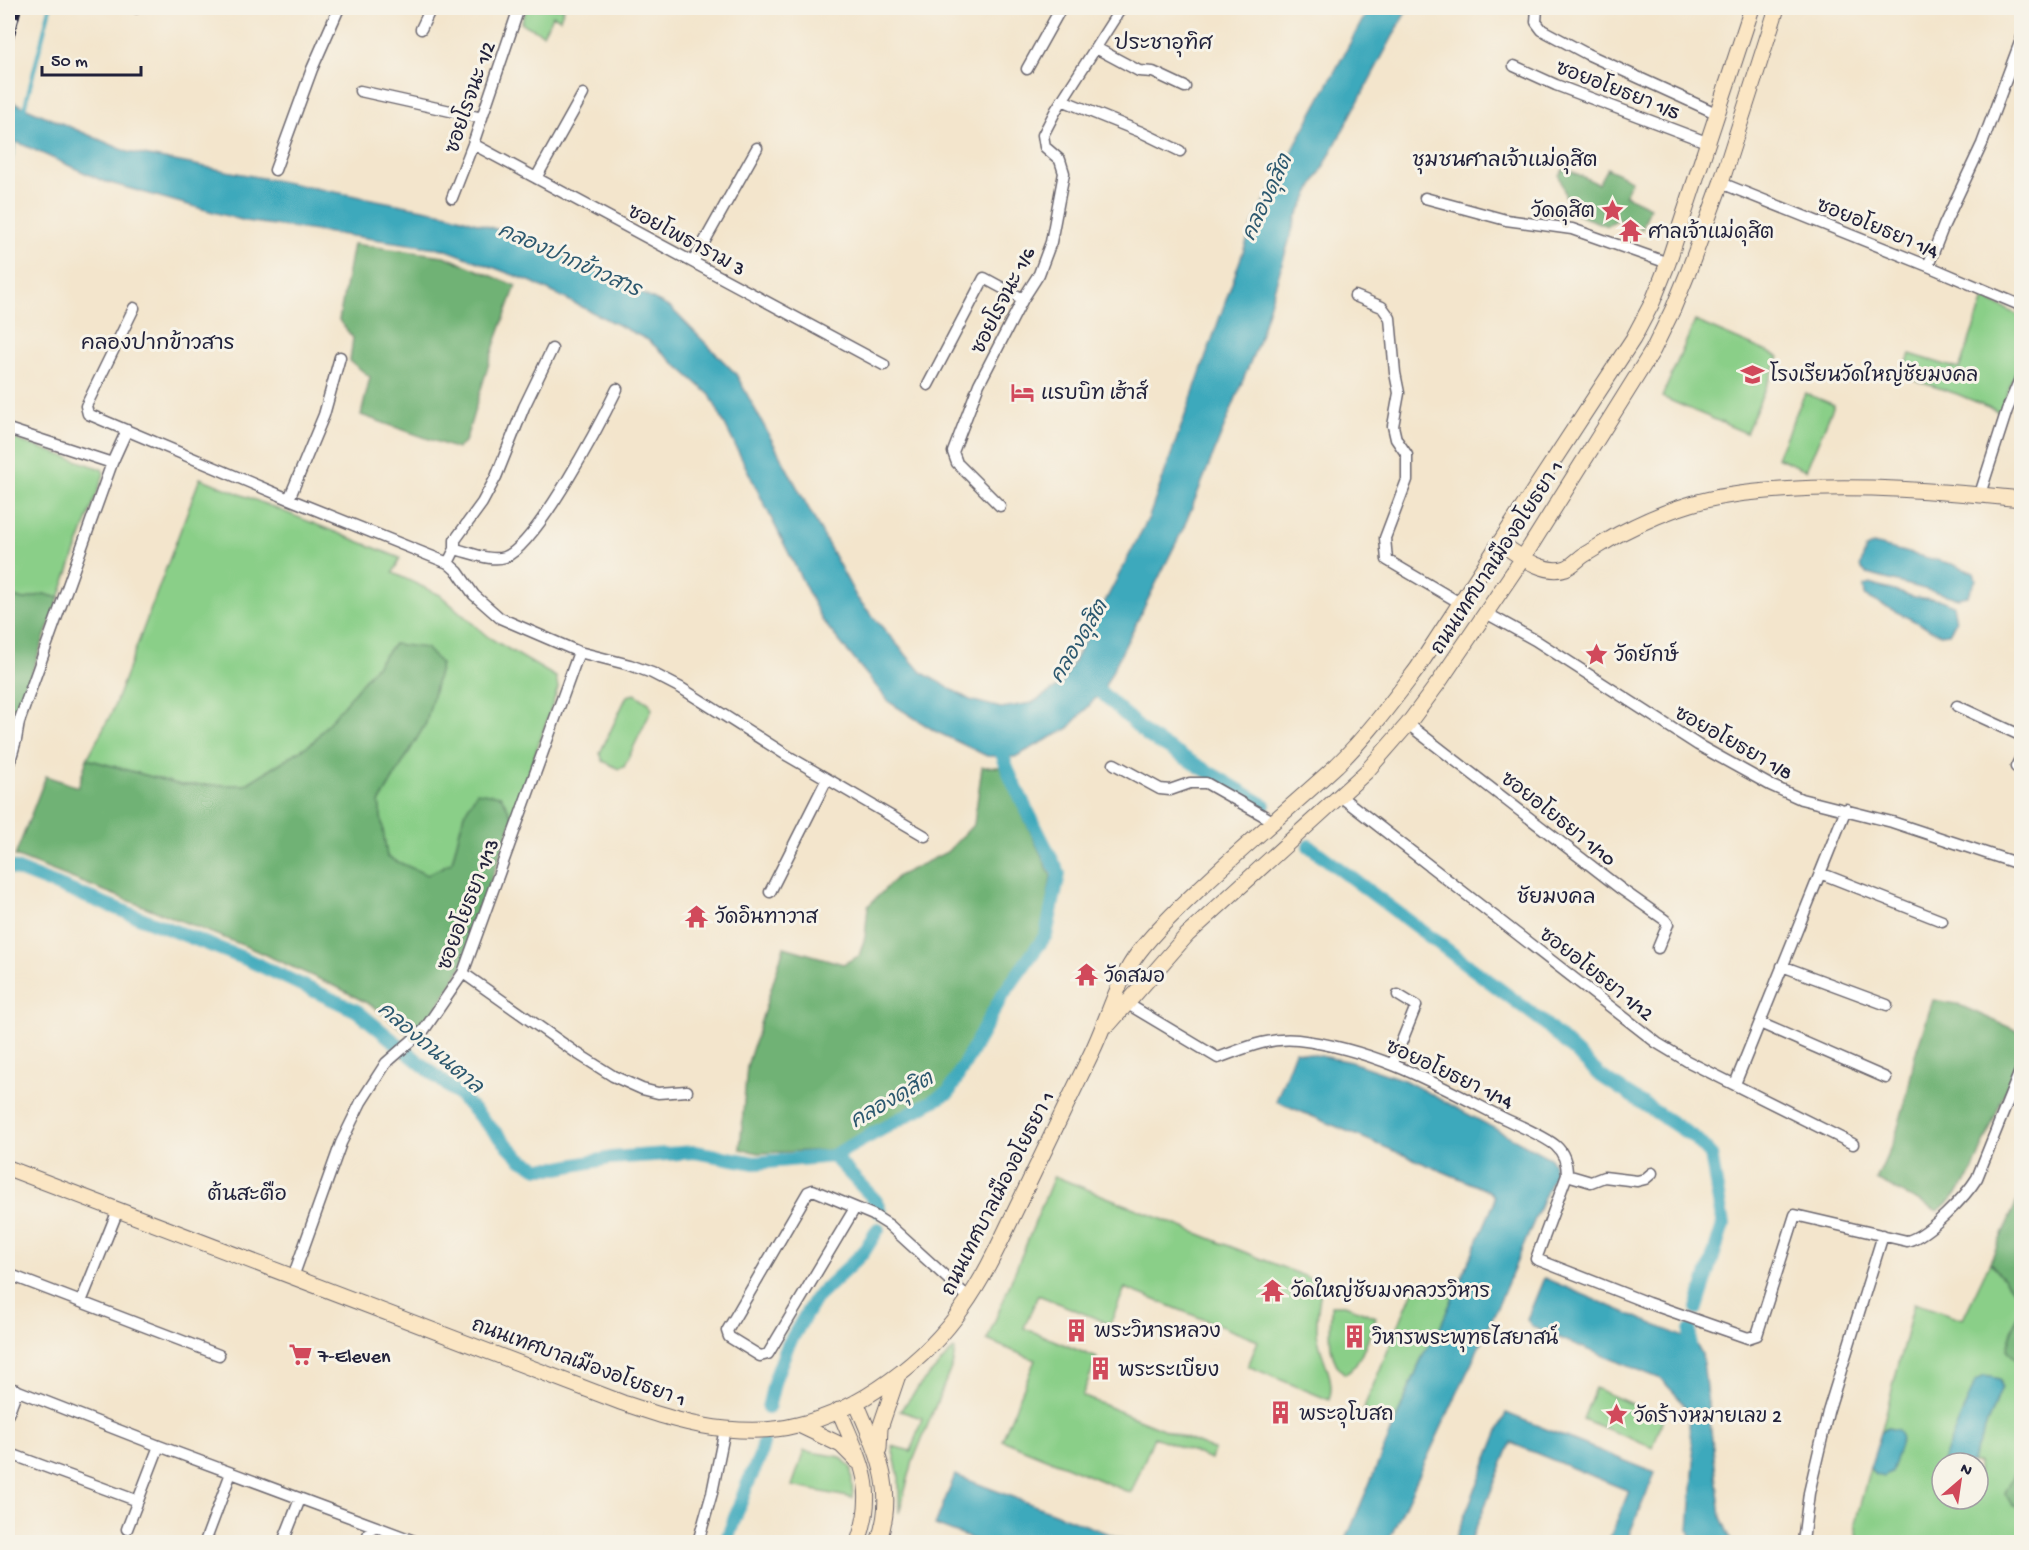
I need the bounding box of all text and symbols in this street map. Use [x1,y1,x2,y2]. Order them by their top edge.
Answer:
district label: ประชาอุทิศ [1114,30,1213,58]
street label: ซอยโรจนะ 1/2 [438,37,502,157]
scale bar [42,39,141,77]
text: 50 m [51,52,88,73]
street label: ซอยอโยธยา 1/5 [1552,53,1684,126]
district label: ชุมชนศาลเจ้าแม่ดุสิต [1412,146,1598,175]
water label: คลองดุสิต [1236,149,1300,245]
street label: ซอยอโยธยา 1/4 [1812,191,1943,265]
street label: ซอยโพธาราม 3 [623,197,750,283]
place icon: วัดดุสิต [1600,197,1626,223]
place label: วัดดุสิต [1531,198,1595,226]
water label: คลองปากข้าวสาร [493,216,647,306]
temple icon: ศาลเจ้าแม่ดุสิต [1617,218,1643,244]
place label: ศาลเจ้าแม่ดุสิต [1648,218,1774,247]
street label: ซอยโรจนะ 1/6 [964,241,1042,359]
district label: คลองปากข้าวสาร [81,329,235,358]
school or university icon: โรงเรียนวัดใหญ่ชัยมงคล [1739,361,1765,387]
place label: โรงเรียนวัดใหญ่ชัยมงคล [1770,361,1978,389]
hotel icon: แรบบิท เฮ้าส์ [1010,379,1036,405]
place label: แรบบิท เฮ้าส์ [1041,379,1148,407]
street label: ถนนเทศบาลเมืองอโยธยา 1 [1424,455,1570,660]
water label: คลองดุสิต [1044,594,1116,689]
place icon: วัดยักษ์ [1583,641,1609,667]
place label: วัดยักษ์ [1614,641,1680,669]
street label: ซอยอโยธยา 1/8 [1669,699,1798,787]
street label: ซอยอโยธยา 1/10 [1495,765,1622,873]
street label: ซอยอโยธยา 1/13 [430,835,506,974]
district label: ชัยมงคล [1517,885,1595,912]
temple icon: วัดอินทาวาส [684,903,710,929]
place label: วัดอินทาวาส [715,904,818,931]
street label: ซอยอโยธยา 1/12 [1533,920,1660,1027]
temple icon: วัดสมอ [1073,962,1099,988]
place label: วัดสมอ [1104,964,1165,990]
water label: คลองถนนตาล [371,998,487,1102]
street label: ซอยอโยธยา 1/14 [1381,1032,1518,1116]
water label: คลองดุสิต [845,1065,940,1136]
street label: ถนนเทศบาลเมืองอโยธยา 1 [934,1086,1062,1300]
district label: ต้นสะตือ [207,1180,287,1209]
temple icon: วัดใหญ่ชัยมงคลวรวิหาร [1260,1277,1286,1303]
place label: วัดใหญ่ชัยมงคลวรวิหาร [1291,1277,1490,1305]
street label: ถนนเทศบาลเมืองอโยธยา 1 [468,1310,690,1414]
building icon: พระวิหารหลวง [1063,1317,1089,1343]
place label: พระวิหารหลวง [1094,1318,1221,1345]
building icon: วิหารพระพุทธไสยาสน์ [1341,1324,1367,1350]
place label: วิหารพระพุทธไสยาสน์ [1372,1324,1558,1353]
supermarket icon: 7-Eleven [287,1342,313,1368]
place label: 7-Eleven [317,1347,391,1370]
building icon: พระระเบียง [1087,1356,1113,1382]
place label: พระระเบียง [1118,1357,1219,1384]
building icon: พระอุโบสถ [1268,1400,1294,1426]
place label: พระอุโบสถ [1299,1400,1394,1429]
place icon: วัดร้างหมายเลข 2 [1603,1402,1629,1428]
place label: วัดร้างหมายเลข 2 [1634,1402,1782,1430]
north arrow [1930,1451,1990,1511]
text: N [1956,1460,1975,1482]

